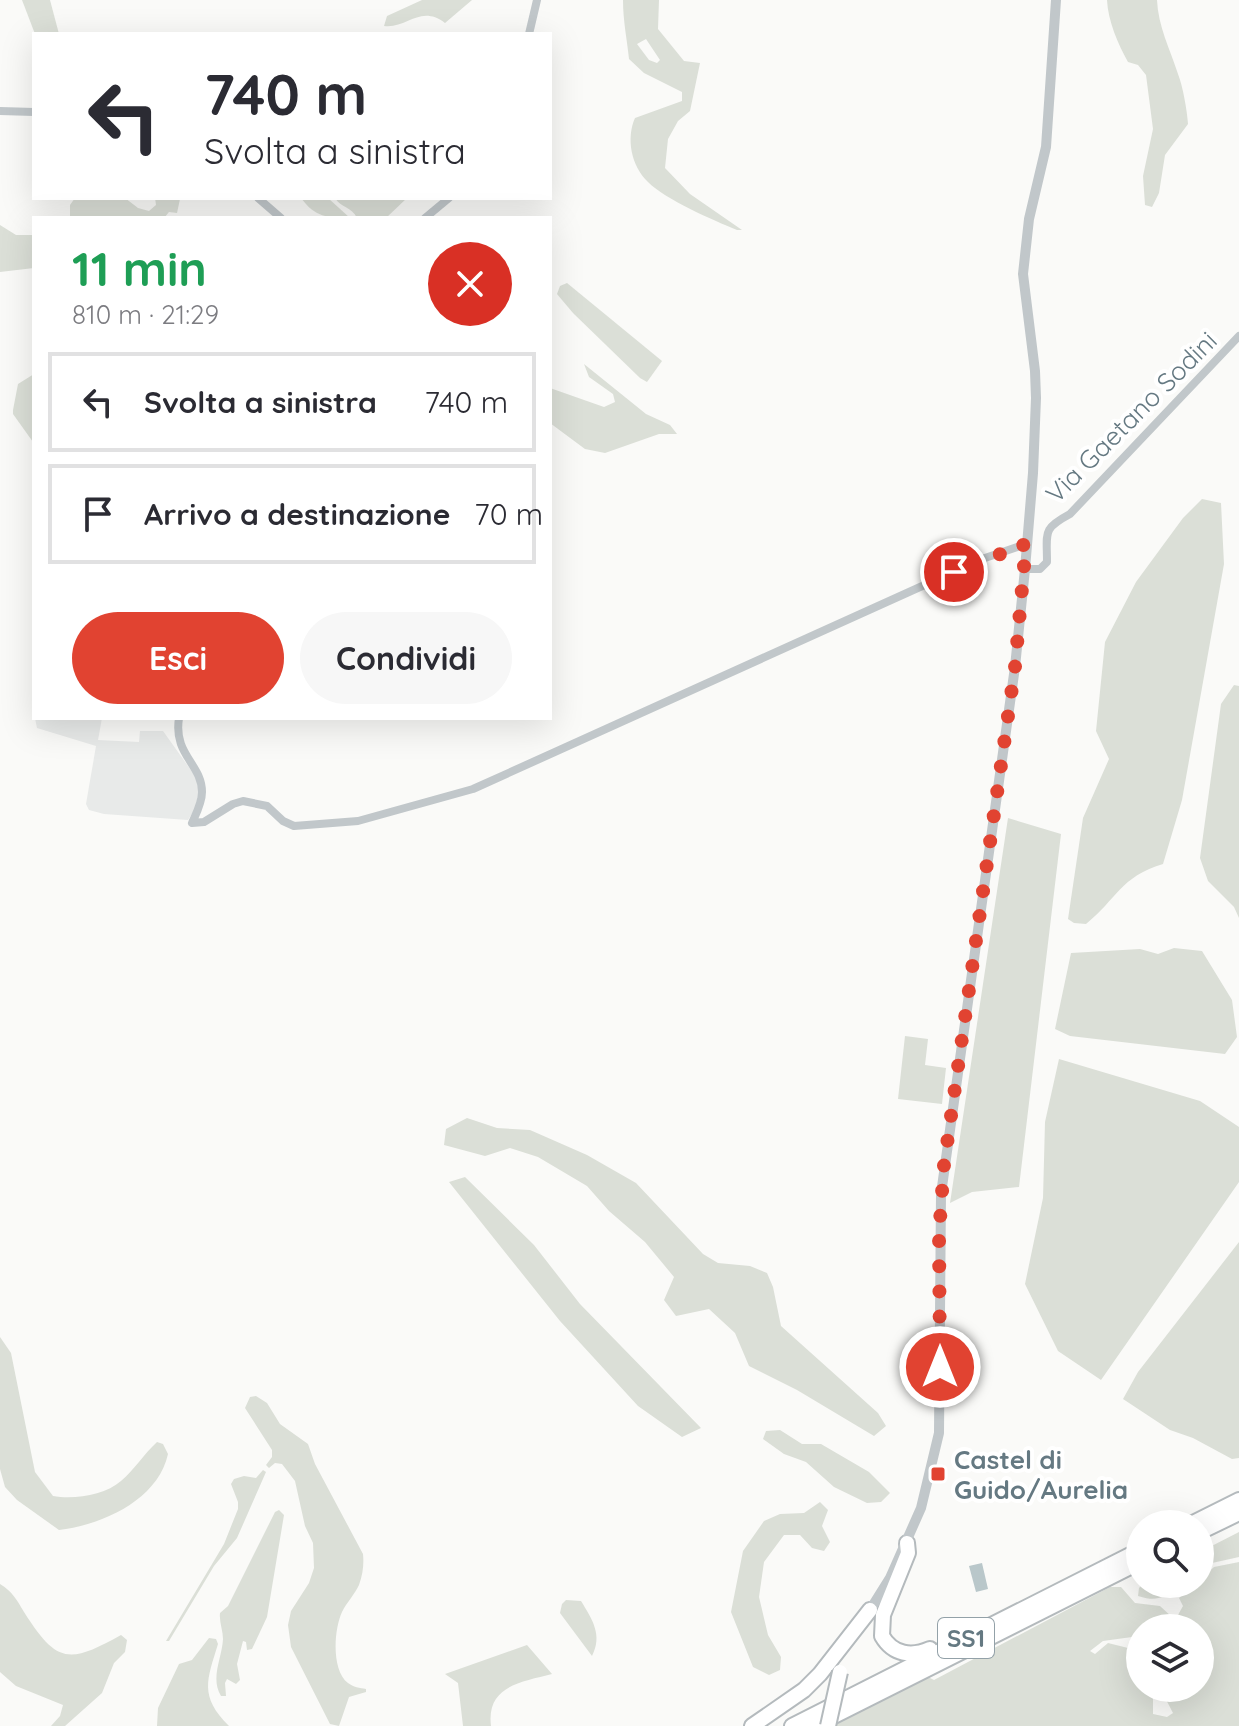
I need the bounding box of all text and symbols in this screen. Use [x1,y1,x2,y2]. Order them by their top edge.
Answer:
text: 740 m [204,59,367,129]
icon: left [72,64,176,168]
text: Svolta a sinistra [204,128,466,173]
text: 11 min [72,238,207,298]
button: close [428,242,512,326]
text: 810 m · 21:29 [72,298,219,331]
street label: Via Gaetano Sodini [1038,324,1224,510]
icon: left [76,380,120,424]
text: Svolta a sinistra [144,383,377,421]
text: 740 m [425,383,508,421]
icon: arrive [76,492,120,536]
text: Arrivo a destinazione [144,495,450,533]
text: 70 m [474,495,543,533]
pin [920,538,988,606]
icon: arrive [932,550,976,594]
button: Esci [72,612,284,704]
button: Condividi [300,612,512,704]
position arrow [898,1325,982,1409]
place label: Castel di Guido/Aurelia [954,1443,1128,1506]
marker: Castel di Guido/Aurelia [929,1465,947,1483]
map controls [1126,1510,1214,1702]
button: search [1126,1510,1214,1598]
button: layers [1126,1614,1214,1702]
road number: SS1 [938,1618,994,1658]

